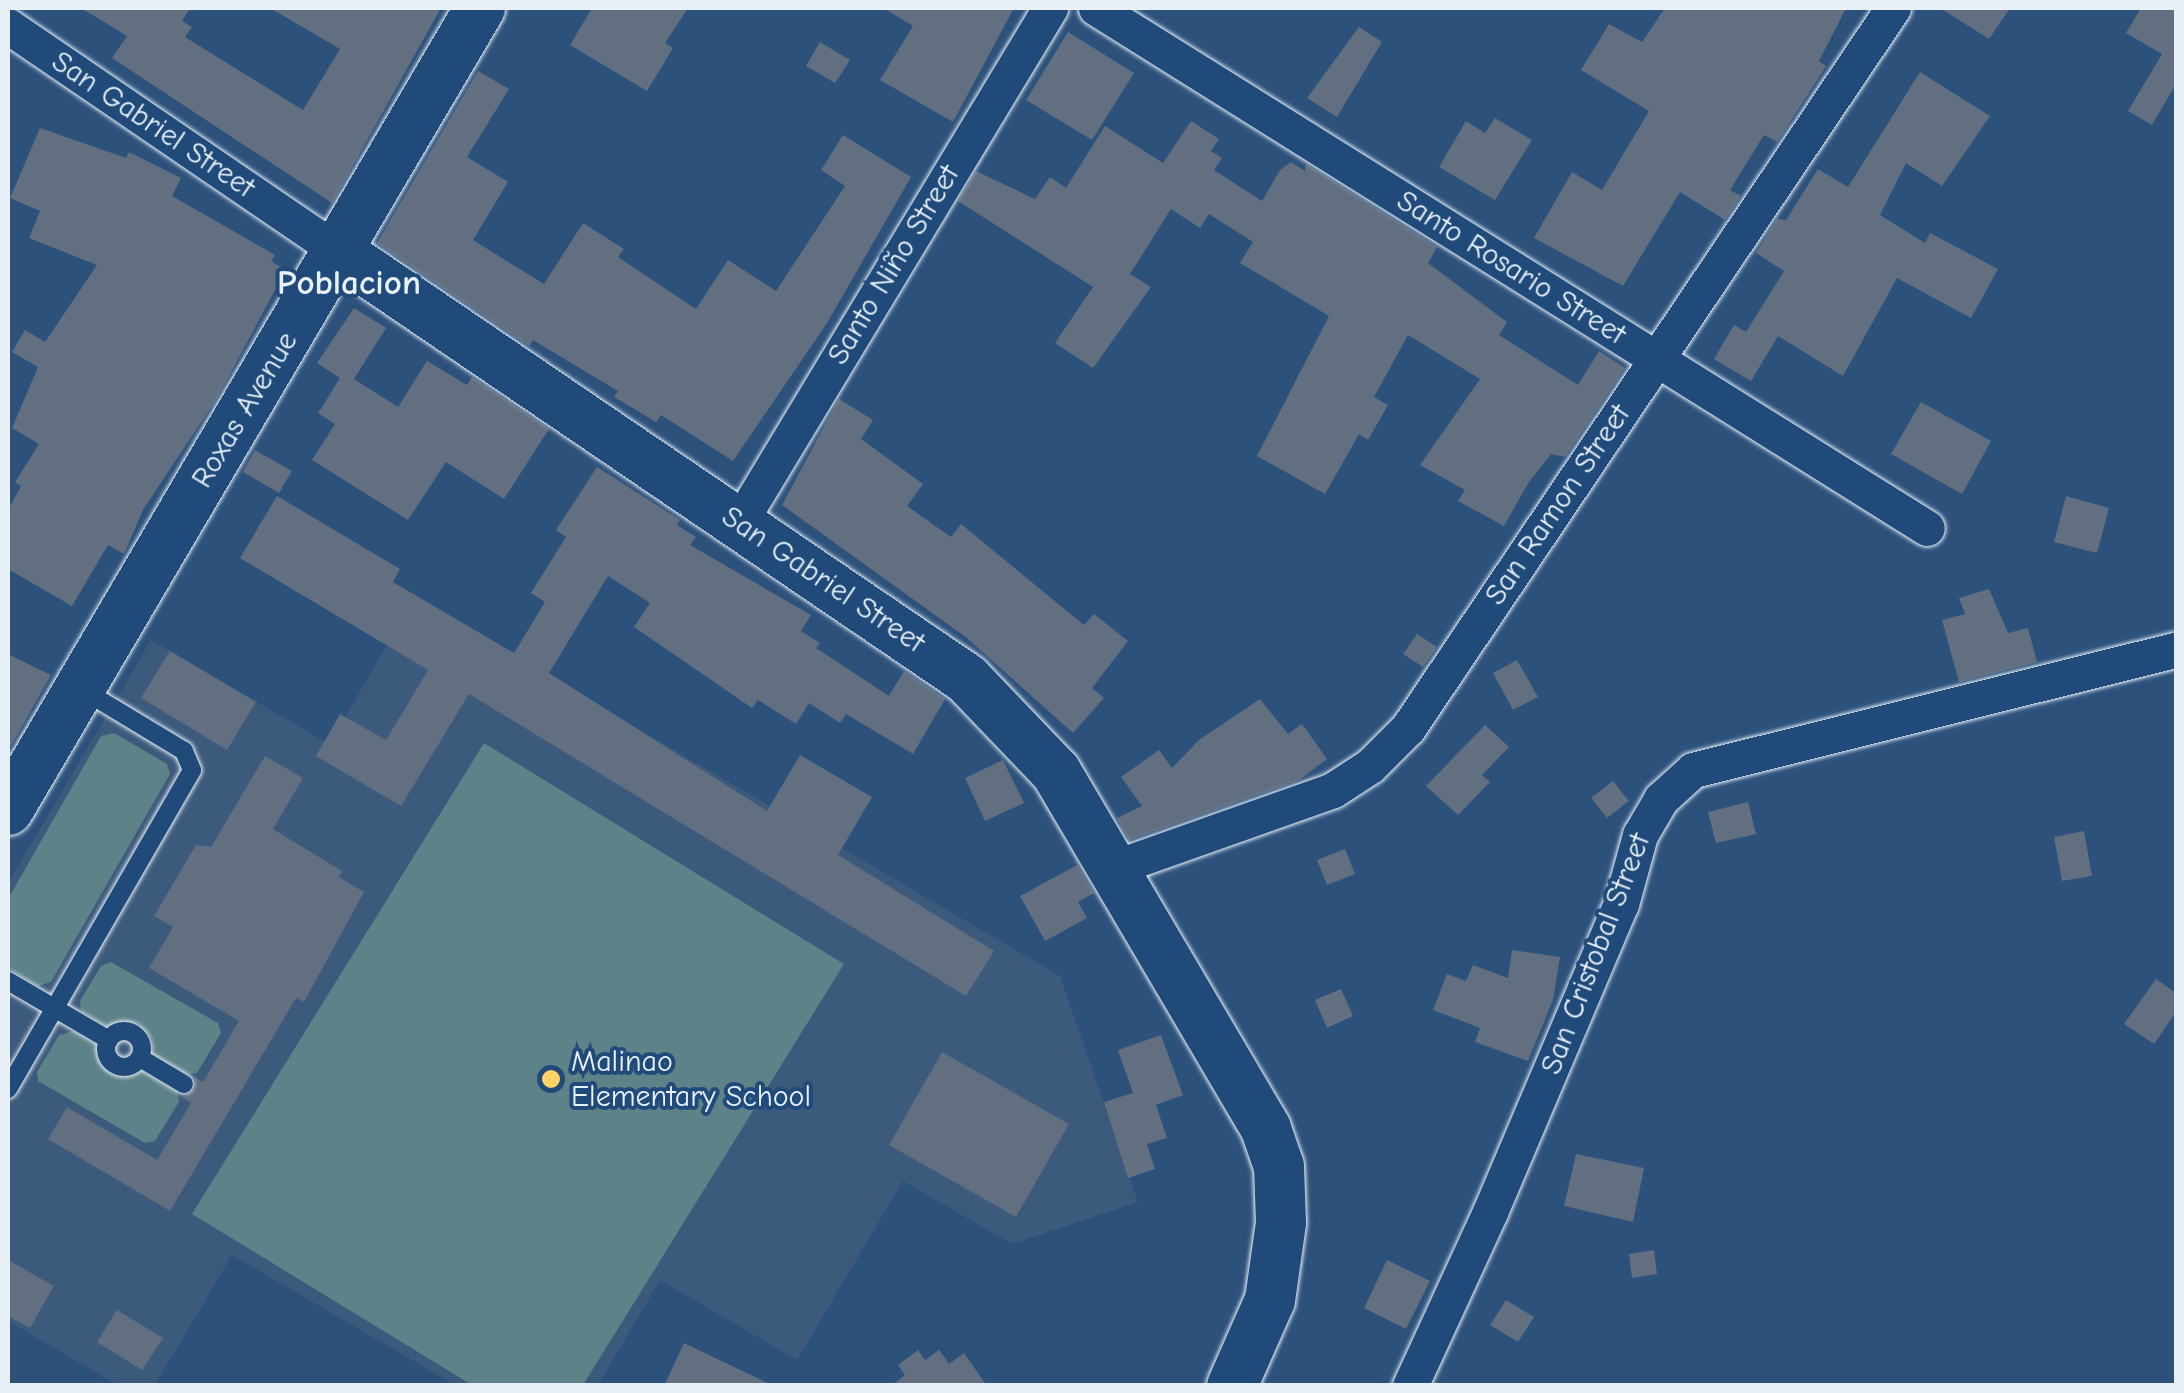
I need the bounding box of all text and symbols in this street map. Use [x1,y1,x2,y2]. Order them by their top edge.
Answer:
street label: San Gabriel Street [45,44,261,206]
street label: Santo Niño Street [820,159,968,371]
street label: Santo Rosario Street [1390,183,1632,353]
district label: Poblacion [277,262,421,304]
street label: Roxas Avenue [184,326,306,494]
street label: San Ramon Street [1478,398,1638,612]
street label: San Gabriel Street [715,499,931,661]
street label: San Cristobal Street [1533,828,1659,1080]
place label: Malinao Elementary School [571,1044,811,1114]
marker: Malinao Elementary School [540,1068,562,1090]

